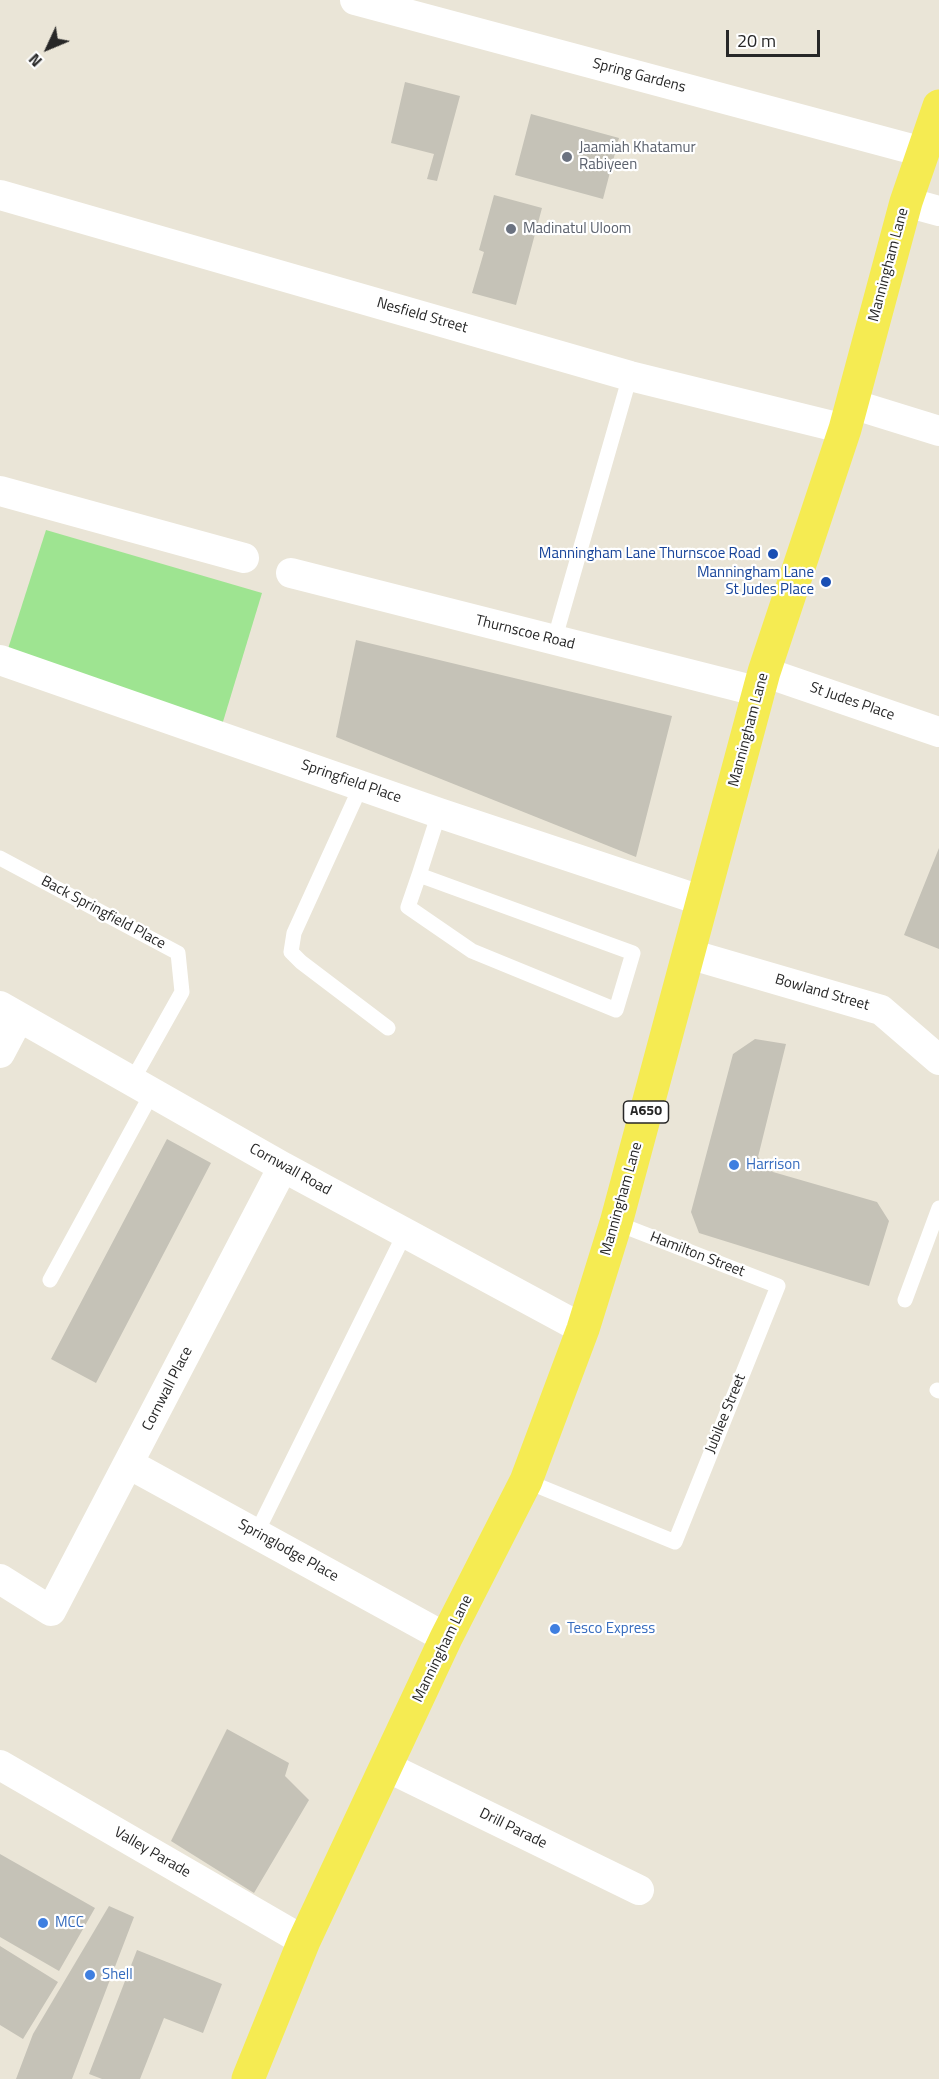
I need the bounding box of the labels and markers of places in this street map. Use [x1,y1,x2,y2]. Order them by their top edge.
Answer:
place label: Jaamiah Khatamur Rabiyeen [579,139,696,174]
marker: Jaamiah Khatamur Rabiyeen [560,150,574,164]
place label: Madinatul Uloom [523,220,631,238]
marker: Madinatul Uloom [504,222,518,236]
place label: Manningham Lane Thurnscoe Road [539,545,761,563]
marker: Manningham Lane Thurnscoe Road [766,547,780,561]
place label: Manningham Lane St Judes Place [697,564,814,599]
marker: Manningham Lane St Judes Place [819,575,833,589]
place label: Harrison [746,1156,800,1174]
marker: Harrison [727,1158,741,1172]
place label: Tesco Express [567,1620,655,1638]
marker: Tesco Express [548,1622,562,1636]
place label: MCC [55,1914,84,1932]
marker: MCC [36,1916,50,1930]
place label: Shell [102,1966,133,1984]
marker: Shell [83,1968,97,1982]

